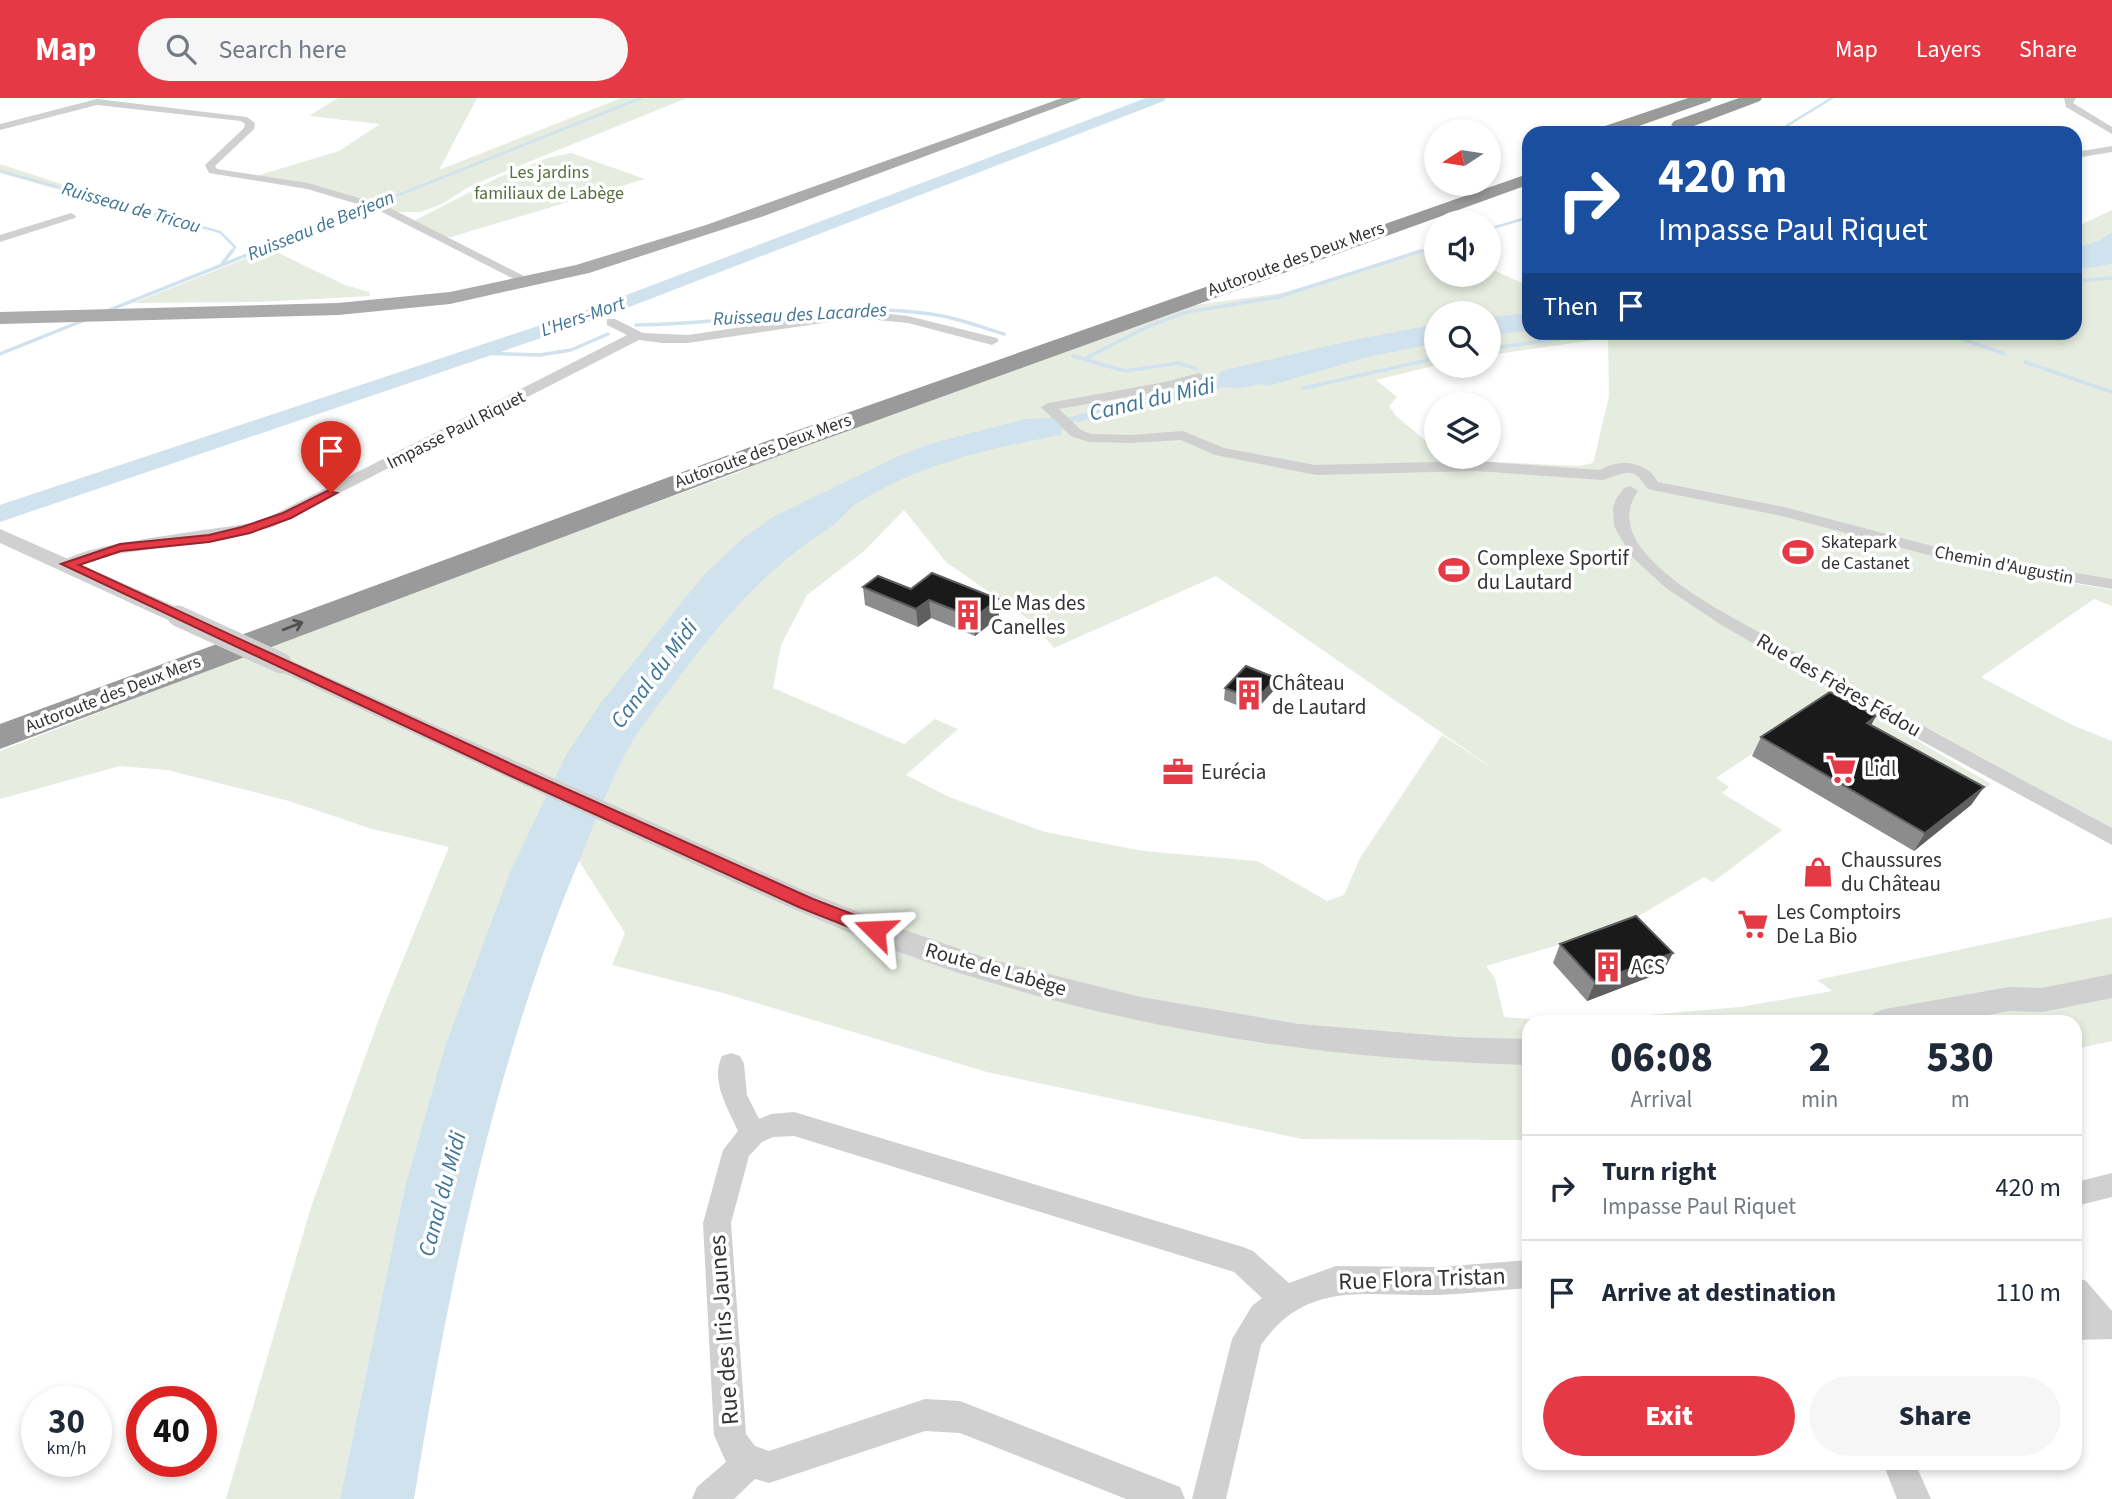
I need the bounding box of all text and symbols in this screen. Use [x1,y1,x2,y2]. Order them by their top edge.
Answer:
search box [138,18,628,81]
text: Map [35,26,96,73]
icon: search [162,30,200,68]
text: Search here [218,31,347,68]
text: Map [1835,32,1878,67]
text: Layers [1916,32,1981,67]
text: Share [2019,32,2077,67]
north arrow [1424,119,1502,196]
map controls [1424,119,1501,469]
text: 420 m [1658,142,1787,212]
icon: right [1543,154,1634,245]
park label: Les jardins familiaux de Labège [474,160,624,206]
water label: Ruisseau de Tricou [58,175,204,241]
water label: Ruisseau de Berjean [243,184,399,268]
text: Impasse Paul Riquet [1658,207,1928,253]
button: sound [1424,210,1501,287]
street label: Autoroute des Deux Mers [1204,215,1388,303]
icon: arrive [1612,287,1650,325]
text: Then [1543,288,1598,325]
water label: L'Hers-Mort [537,290,629,344]
water label: Ruisseau des Lacardes [712,297,888,333]
button: search [1424,301,1501,378]
water label: Canal du Midi [1086,368,1219,429]
street label: Impasse Paul Riquet [383,384,529,476]
button: layers [1424,392,1501,469]
street label: Autoroute des Deux Mers [671,407,855,495]
pin [301,421,361,493]
icon: arrive [312,432,350,470]
place label: Skatepark de Castanet [1821,530,1910,576]
sports icon: Skatepark de Castanet [1781,535,1815,569]
street label: Chemin d'Augustin [1932,539,2076,591]
place label: Complexe Sportif du Lautard [1477,543,1629,597]
sports icon: Complexe Sportif du Lautard [1437,553,1471,587]
place label: Le Mas des Canelles [991,588,1085,642]
building icon: Le Mas des Canelles [951,598,985,632]
water label: Canal du Midi [602,613,706,735]
one-way arrow [281,618,303,631]
street label: Rue des Frères Fédou [1751,626,1927,744]
street label: Autoroute des Deux Mers [22,649,204,739]
place label: Château de Lautard [1272,668,1366,722]
building icon: Château de Lautard [1232,678,1266,712]
supermarket icon: Lidl [1824,752,1858,786]
place label: Lidl [1864,754,1896,784]
office icon: Eurécia [1161,755,1195,789]
place label: Eurécia [1201,757,1266,787]
place label: Chaussures du Château [1841,845,1942,899]
shop icon: Chaussures du Château [1801,855,1835,889]
position arrow [838,893,912,967]
place label: Les Comptoirs De La Bio [1776,897,1901,951]
supermarket icon: Les Comptoirs De La Bio [1736,907,1770,941]
street label: Route de Labège [922,935,1070,1003]
building icon: ACS [1591,950,1625,984]
place label: ACS [1631,952,1665,982]
text: 06:08 [1610,1028,1713,1088]
text: 2 [1808,1028,1831,1088]
text: 530 [1927,1028,1994,1088]
text: Arrival [1631,1083,1692,1116]
text: min [1801,1083,1838,1116]
text: m [1951,1083,1970,1116]
water label: Canal du Midi [409,1127,475,1260]
text: Turn right [1602,1153,1717,1190]
icon: right [1543,1169,1581,1207]
text: 420 m [1995,1169,2061,1206]
text: Impasse Paul Riquet [1602,1190,1796,1223]
street label: Rue des Iris Jaunes [700,1234,748,1426]
street label: Rue Flora Tristan [1338,1259,1506,1299]
icon: arrive [1543,1274,1581,1312]
text: Arrive at destination [1602,1274,1836,1311]
text: 110 m [1995,1274,2061,1311]
button: Exit [1543,1376,1795,1456]
button: Share [1809,1376,2061,1456]
speed limit sign: 40 [126,1386,217,1477]
text: 30 [48,1397,85,1447]
text: km/h [47,1436,86,1461]

